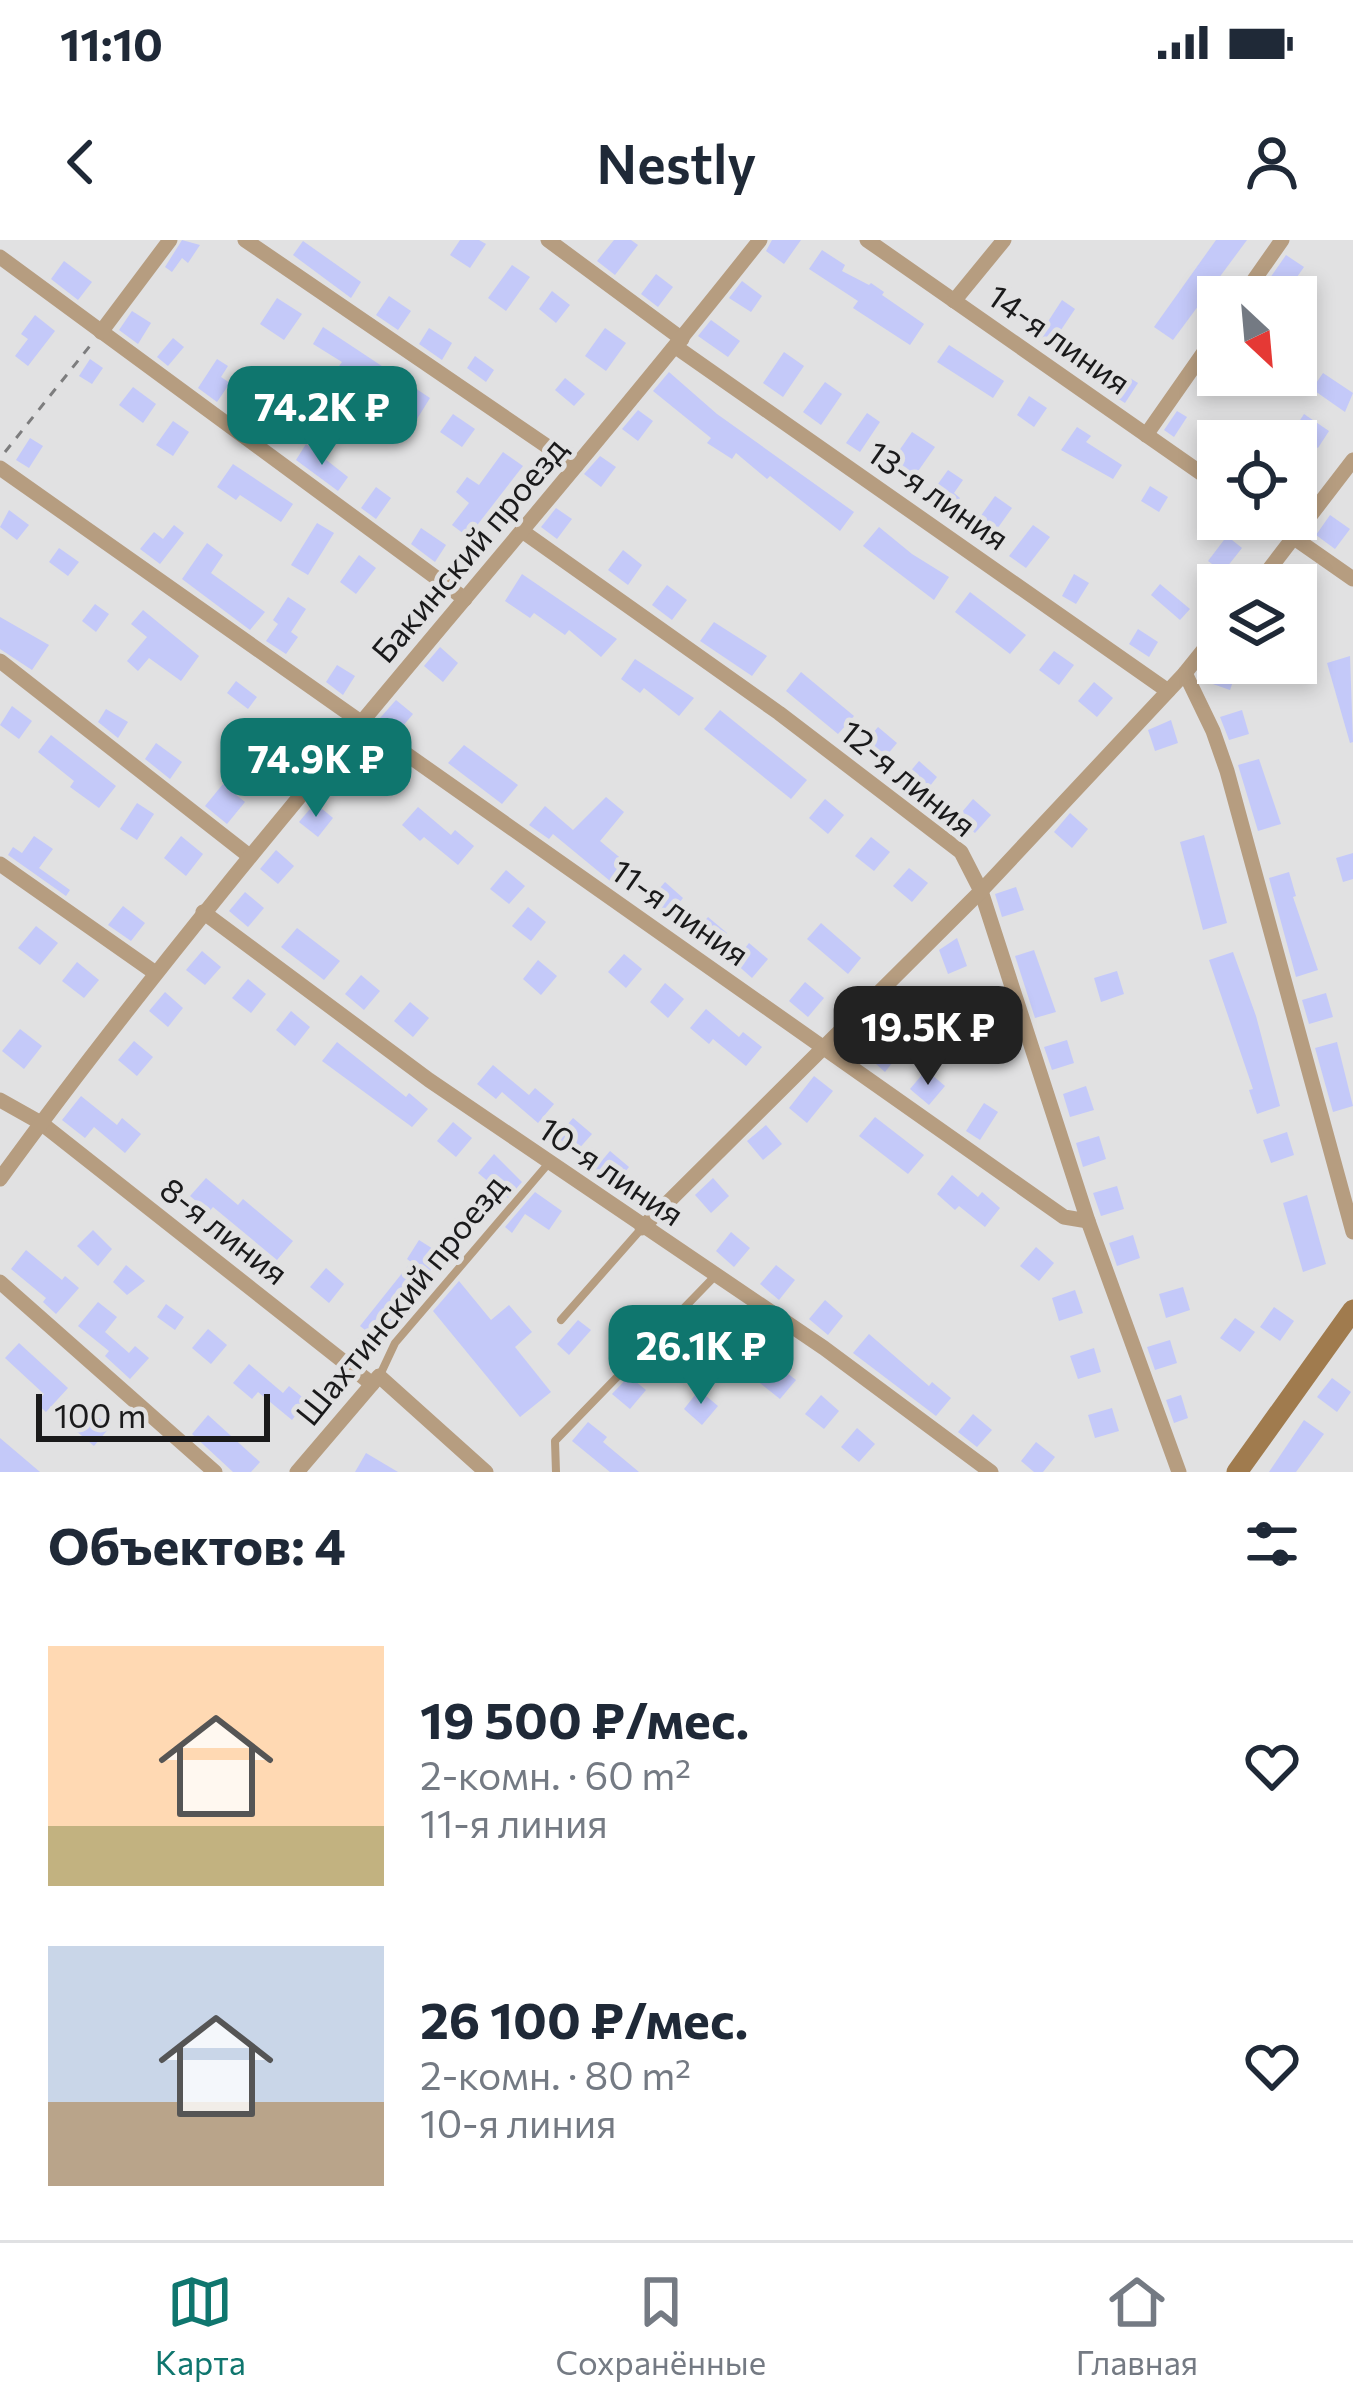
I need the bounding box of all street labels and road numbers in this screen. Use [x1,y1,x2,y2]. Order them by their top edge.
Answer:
street label: 14-я линия [981,274,1139,402]
street label: Бакинский проезд [362,428,574,670]
street label: 13-я линия [860,430,1018,558]
street label: 12-я линия [833,710,985,844]
street label: 11-я линия [604,849,758,973]
street label: 10-я линия [532,1107,692,1233]
street label: Шахтинский проезд [286,1165,514,1433]
street label: 8-я линия [153,1167,297,1293]

